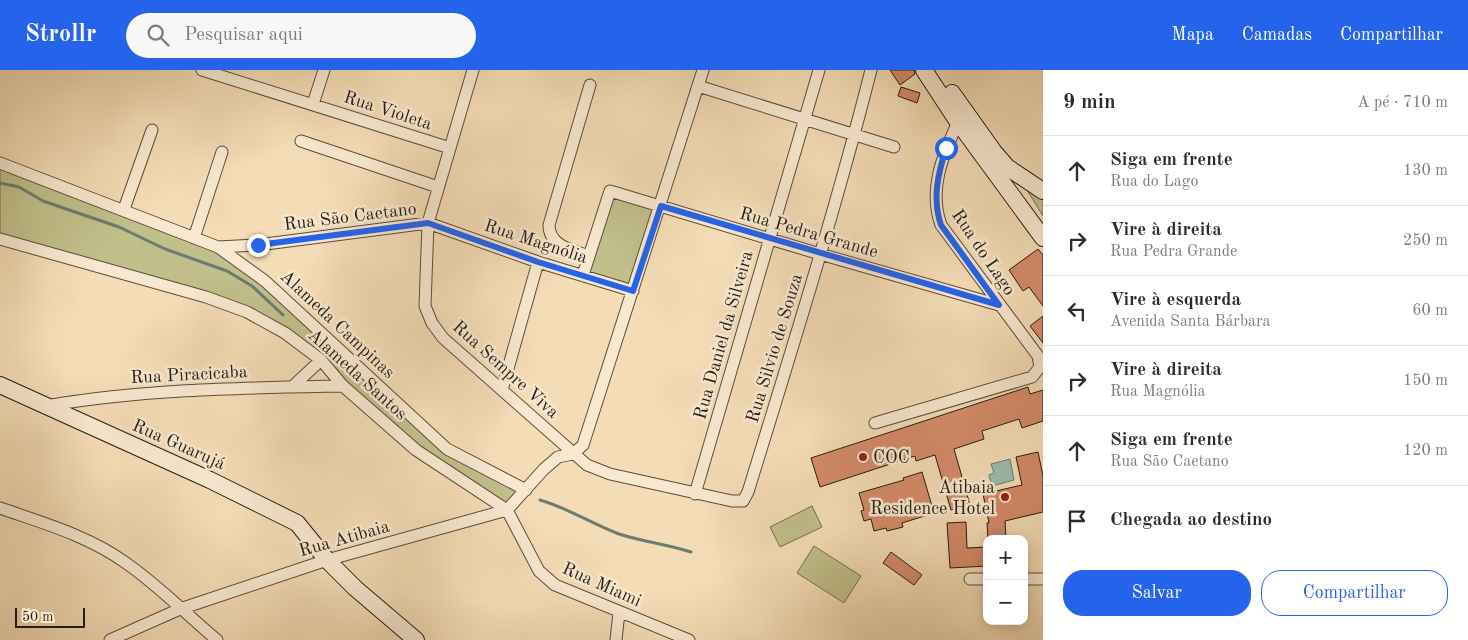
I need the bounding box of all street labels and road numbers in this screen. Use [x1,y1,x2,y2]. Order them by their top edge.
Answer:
street label: Rua Violeta [341,88,434,134]
street label: Rua São Caetano [283,200,418,234]
street label: Rua Pedra Grande [737,205,880,261]
street label: Rua do Lago [948,206,1018,299]
street label: Rua Magnólia [482,217,590,267]
street label: Rua Daniel da Silveira [691,249,757,422]
street label: Alameda Campinas [277,267,398,382]
street label: Rua Silvio de Souza [744,271,806,425]
street label: Rua Sempre Viva [449,318,562,422]
street label: Alameda Santos [304,326,410,424]
street label: Rua Piracicaba [130,363,248,387]
street label: Rua Guarujá [129,416,228,473]
street label: Rua Atibaia [297,517,392,560]
street label: Rua Miami [559,560,644,610]

